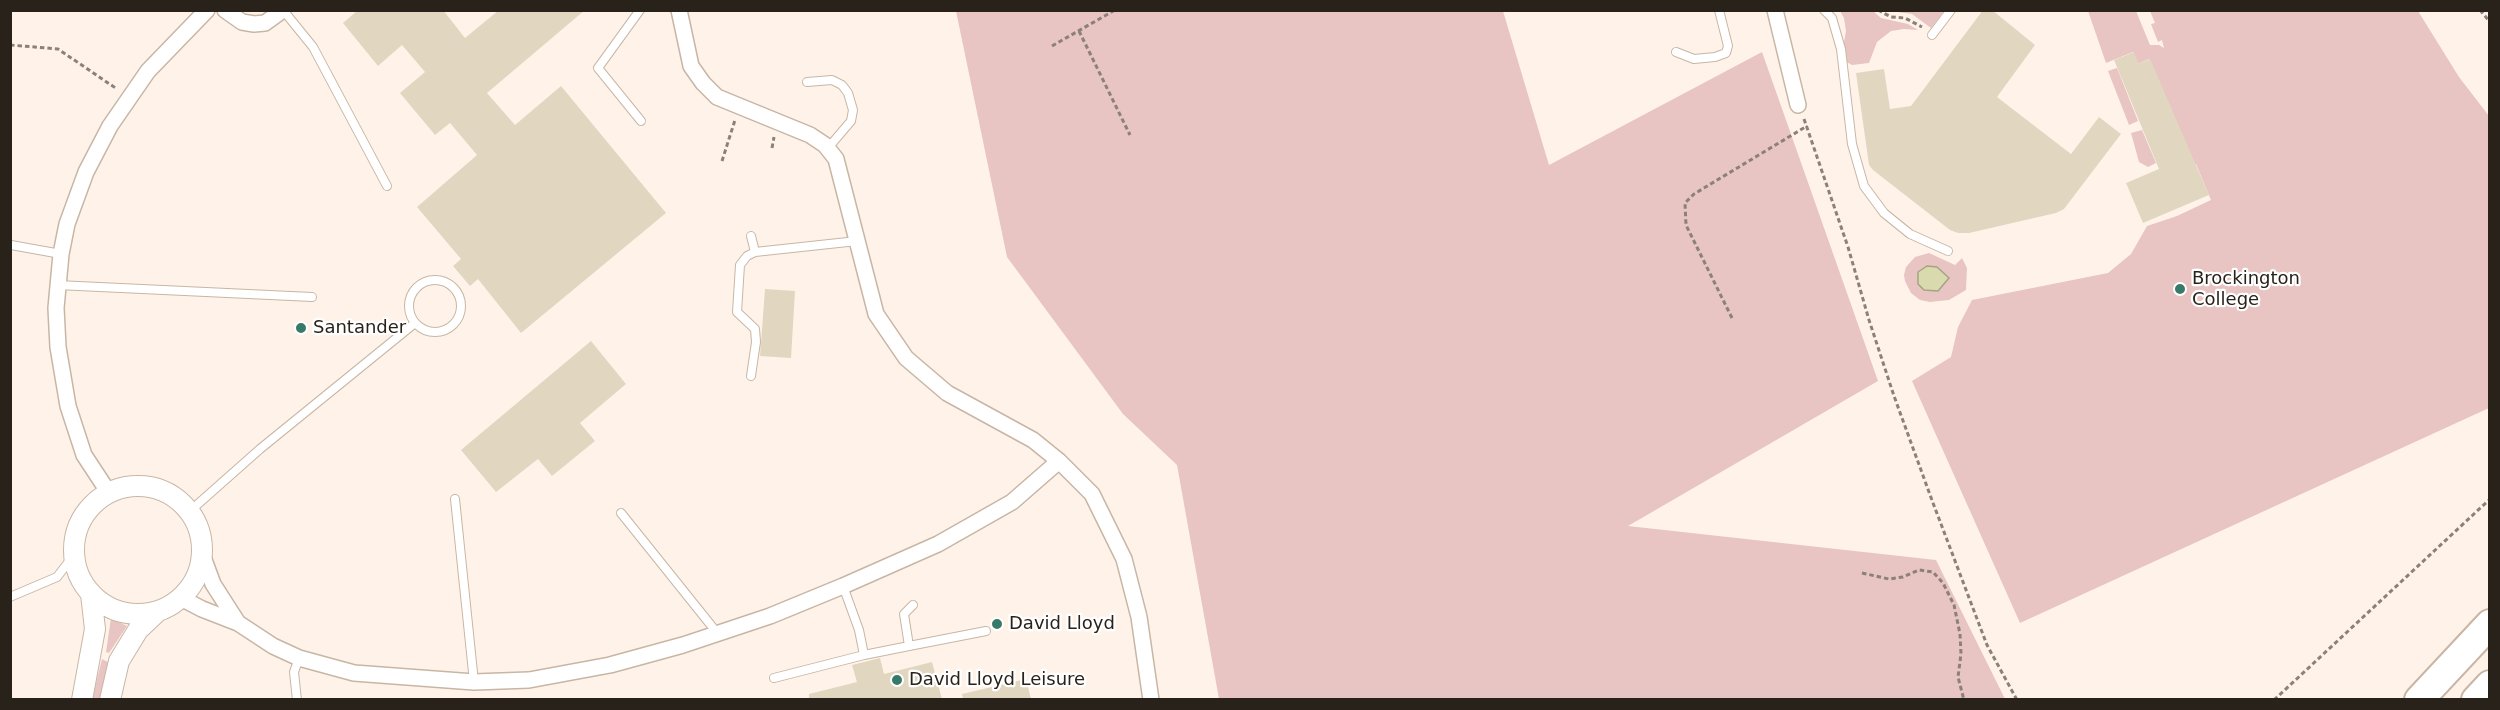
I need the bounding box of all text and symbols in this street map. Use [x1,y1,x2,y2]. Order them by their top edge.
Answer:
place label: Brockington College [2192,268,2300,310]
marker: Brockington College [2173,282,2187,296]
place label: Santander [313,317,406,339]
marker: Santander [294,321,308,335]
place label: David Lloyd [1009,613,1115,635]
marker: David Lloyd [990,617,1004,631]
place label: David Lloyd Leisure [909,669,1085,691]
marker: David Lloyd Leisure [890,673,904,687]

